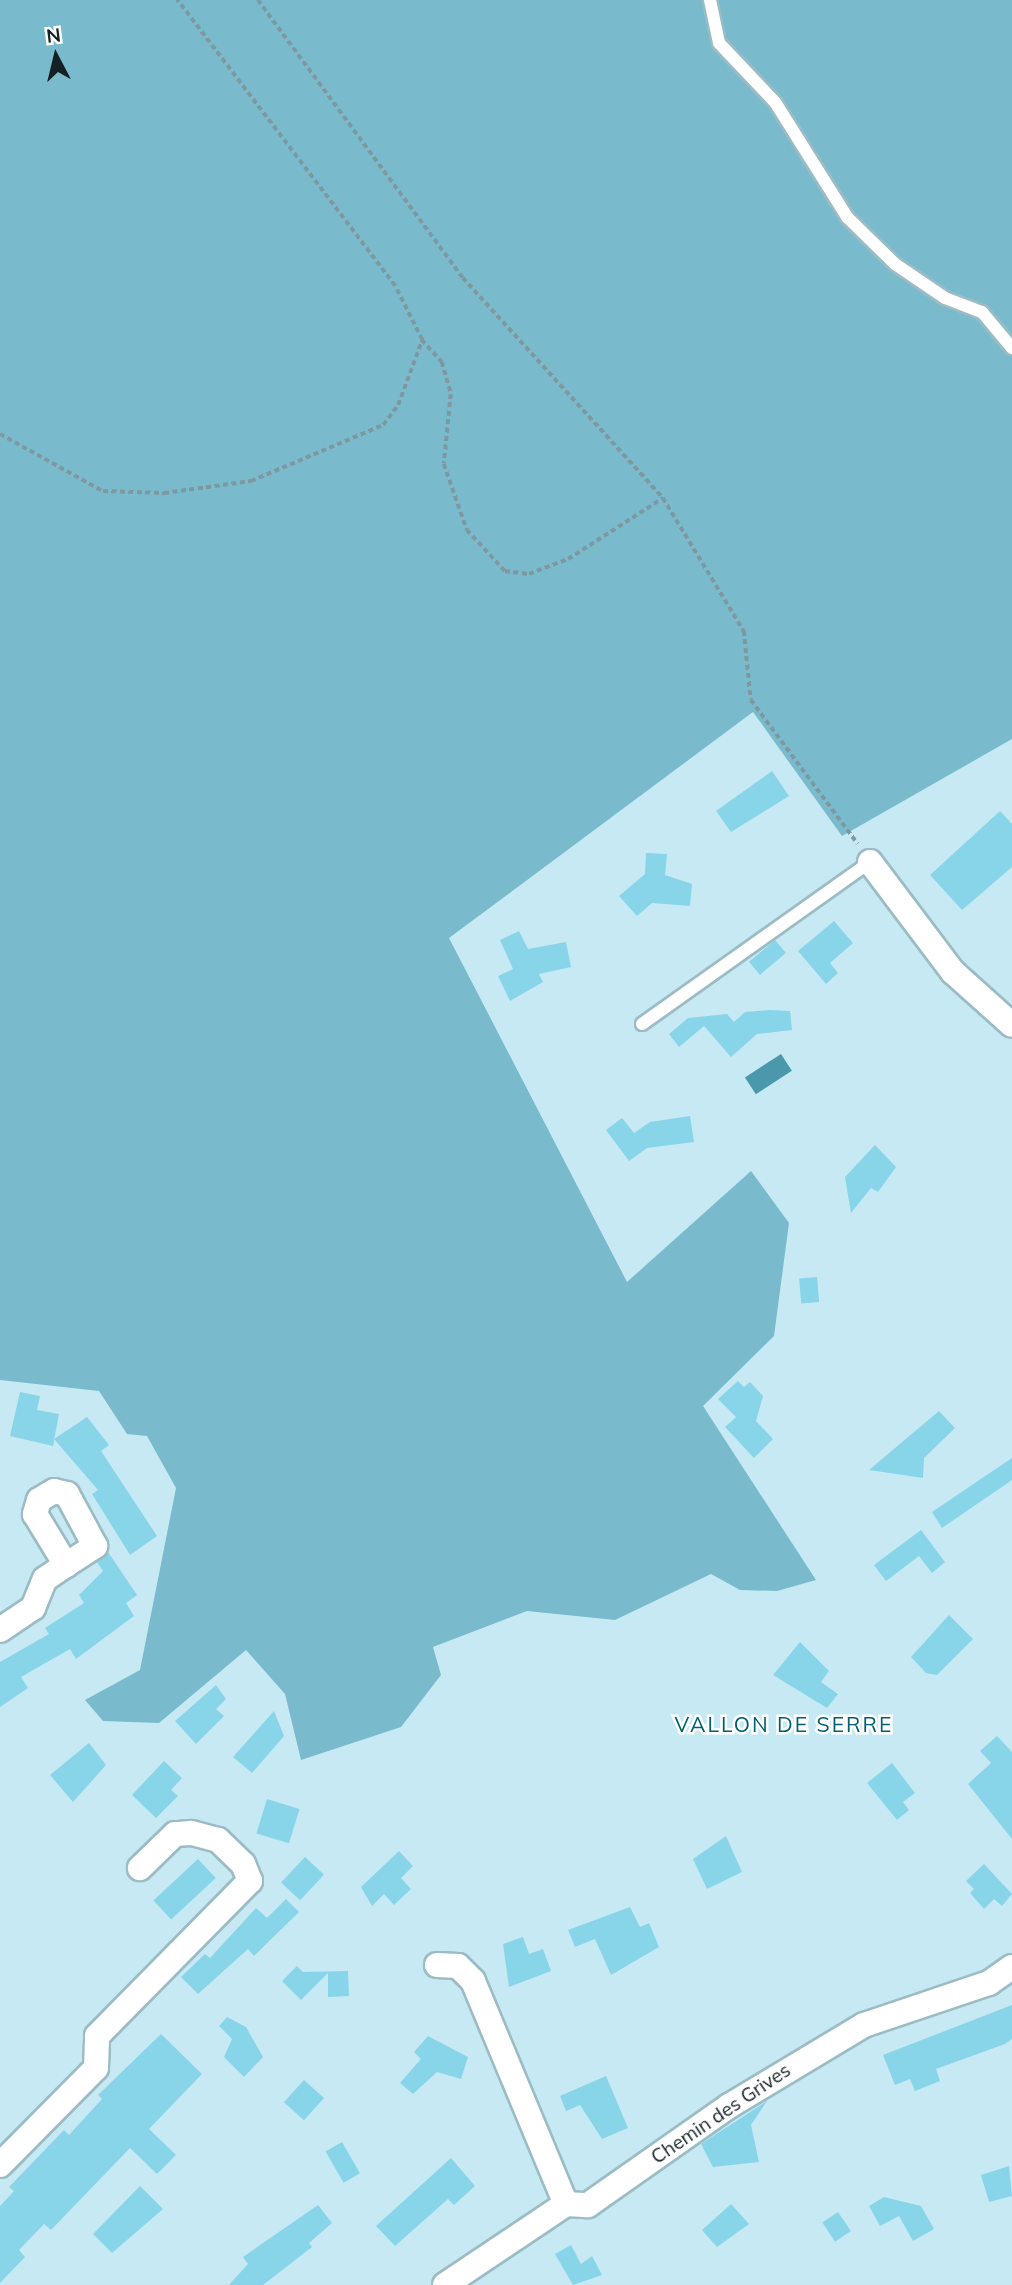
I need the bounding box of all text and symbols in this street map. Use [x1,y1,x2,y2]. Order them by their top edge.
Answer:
north arrow [21,21,91,91]
text: N [45,22,62,48]
district label: VALLON DE SERRE [676,1711,892,1737]
street label: Chemin des Grives [647,2059,795,2169]

